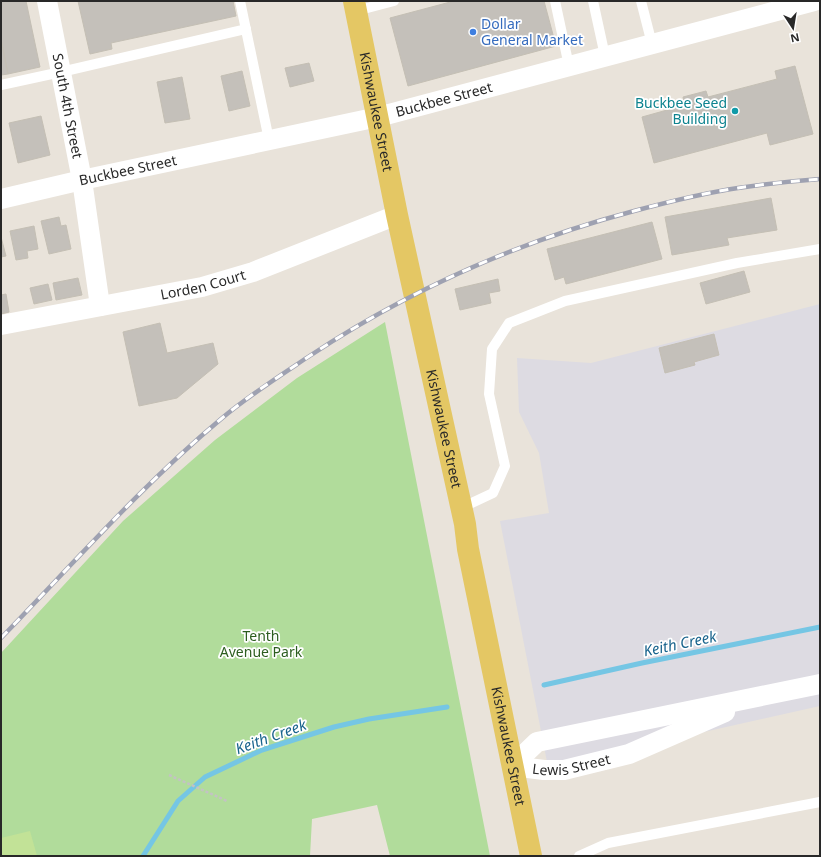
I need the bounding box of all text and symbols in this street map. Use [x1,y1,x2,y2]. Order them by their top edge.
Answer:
north arrow [773,8,813,48]
place label: Dollar General Market [481,14,583,49]
marker: Dollar General Market [468,27,478,37]
text: N [789,30,801,47]
street label: Kishwaukee Street [355,50,398,173]
street label: South 4th Street [48,52,88,160]
street label: Buckbee Street [393,77,494,121]
place label: Buckbee Seed Building [635,93,727,128]
marker: Buckbee Seed Building [730,106,740,116]
street label: Buckbee Street [77,150,178,189]
street label: Lorden Court [159,265,248,304]
street label: Kishwaukee Street [422,367,467,490]
water label: Keith Creek [641,625,719,661]
park label: Tenth Avenue Park [220,626,303,661]
street label: Kishwaukee Street [487,685,530,807]
water label: Keith Creek [232,714,309,758]
street label: Lewis Street [531,749,612,779]

